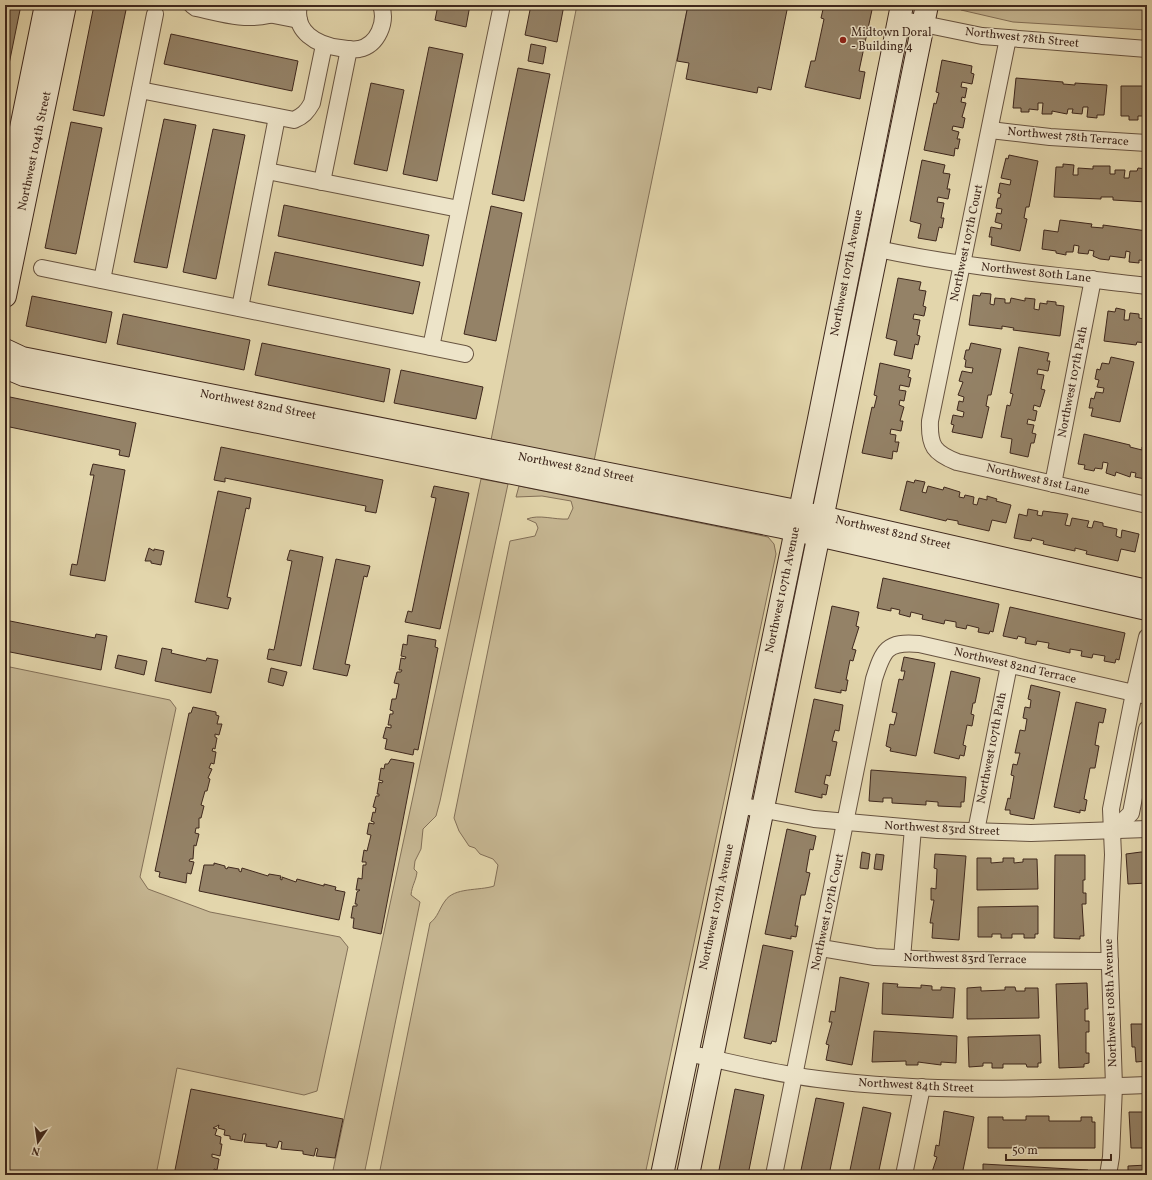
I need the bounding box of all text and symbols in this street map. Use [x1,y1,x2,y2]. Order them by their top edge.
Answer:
street label: Northwest 78th Street [964,24,1080,52]
place label: Midtown Doral - Building 4 [851,25,932,55]
marker: Midtown Doral - Building 4 [838,35,848,45]
street label: Northwest 104th Street [15,90,55,212]
street label: Northwest 78th Terrace [1007,124,1130,150]
street label: Northwest 107th Court [947,183,987,303]
street label: Northwest 107th Avenue [827,208,867,338]
street label: Northwest 80th Lane [980,259,1092,287]
street label: Northwest 107th Path [1054,325,1092,439]
street label: Northwest 82nd Street [198,386,318,424]
street label: Northwest 82nd Street [516,449,636,487]
street label: Northwest 81st Lane [985,460,1092,500]
street label: Northwest 82nd Street [834,512,952,554]
street label: Northwest 107th Avenue [762,525,804,655]
street label: Northwest 82nd Terrace [952,644,1078,688]
street label: Northwest 107th Path [973,691,1011,805]
street label: Northwest 83rd Street [884,818,1000,840]
street label: Northwest 107th Avenue [696,842,738,972]
street label: Northwest 107th Court [808,852,848,972]
street label: Northwest 108th Avenue [1101,938,1121,1068]
street label: Northwest 83rd Terrace [903,950,1027,968]
street label: Northwest 84th Street [858,1075,974,1097]
north arrow [18,1122,58,1162]
scale bar [1006,1136,1111,1162]
text: N [31,1142,42,1158]
text: 50 m [1012,1143,1038,1159]

